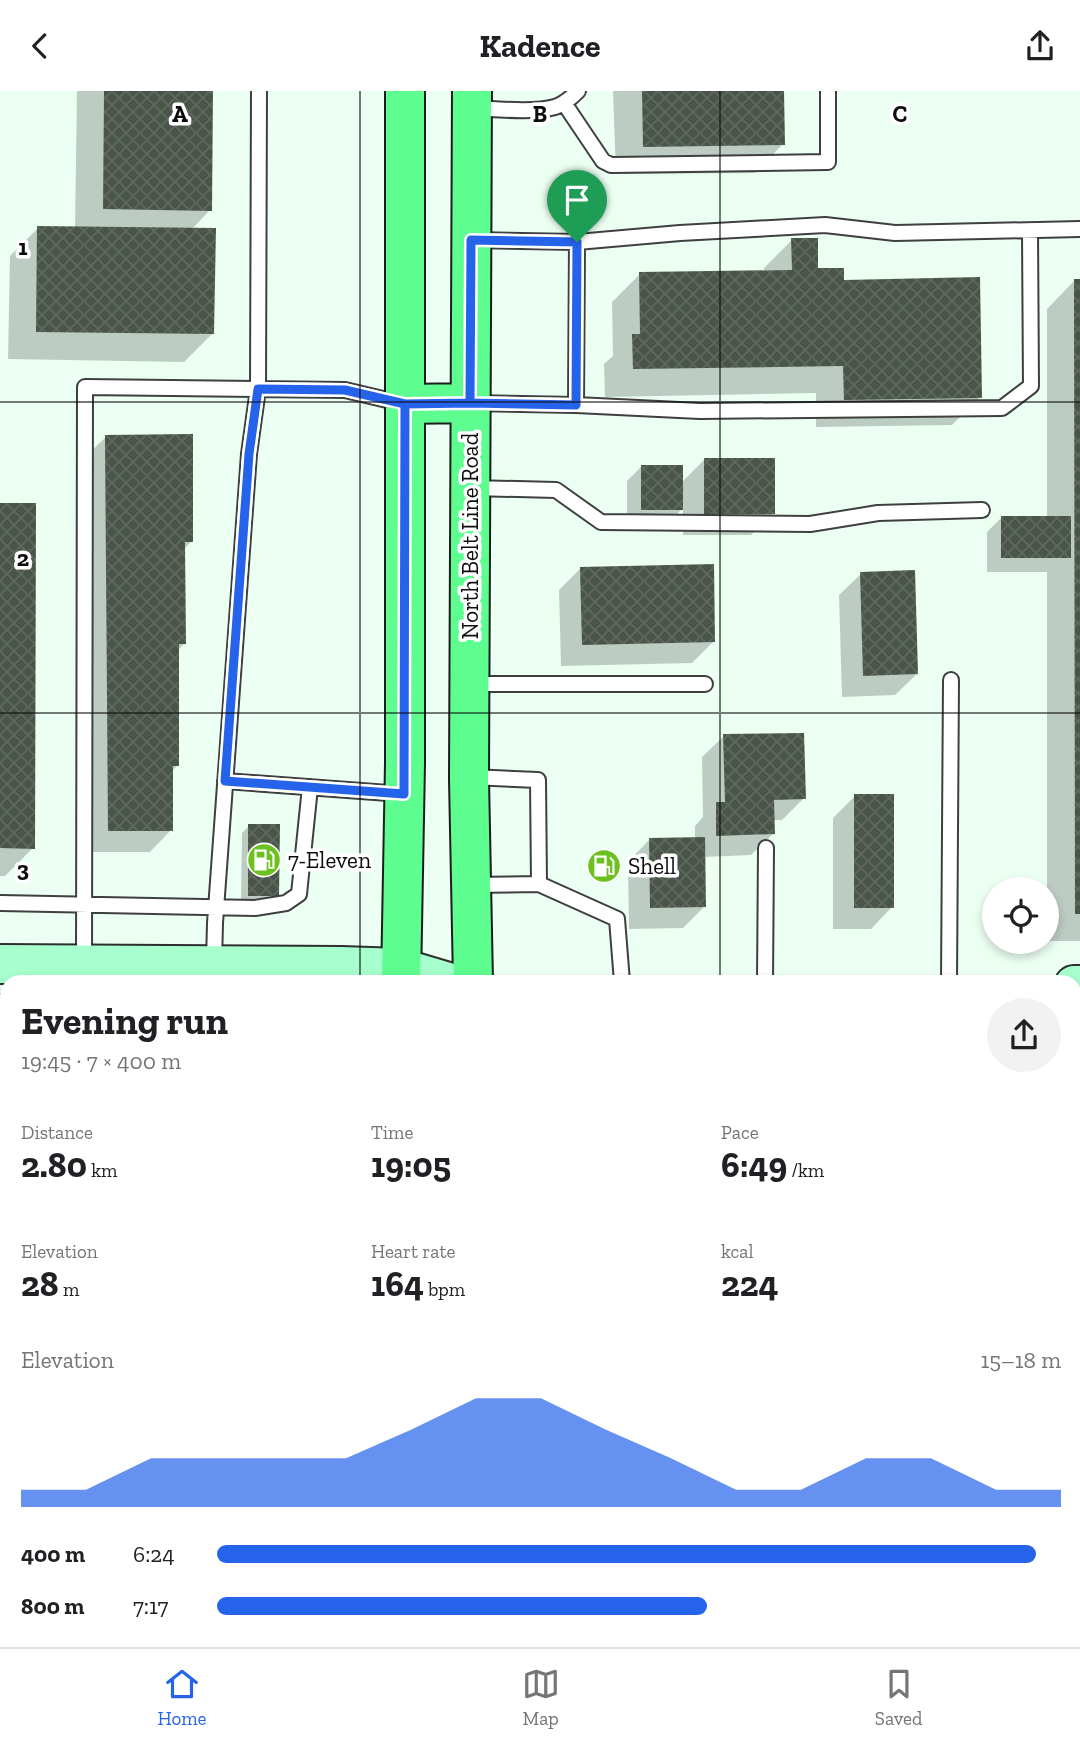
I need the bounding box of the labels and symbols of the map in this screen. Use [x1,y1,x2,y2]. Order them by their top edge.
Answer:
text: A [172,100,188,128]
text: B [533,100,547,128]
text: C [893,100,907,128]
pin [547,170,607,242]
text: 1 [18,233,28,261]
street label: North Belt Line Road [456,432,484,639]
text: 2 [17,544,29,572]
fuel station icon: 7-Eleven [245,841,283,879]
place label: 7-Eleven [288,846,371,874]
fuel station icon: Shell [585,847,623,885]
place label: Shell [628,852,676,880]
text: 3 [17,855,29,883]

